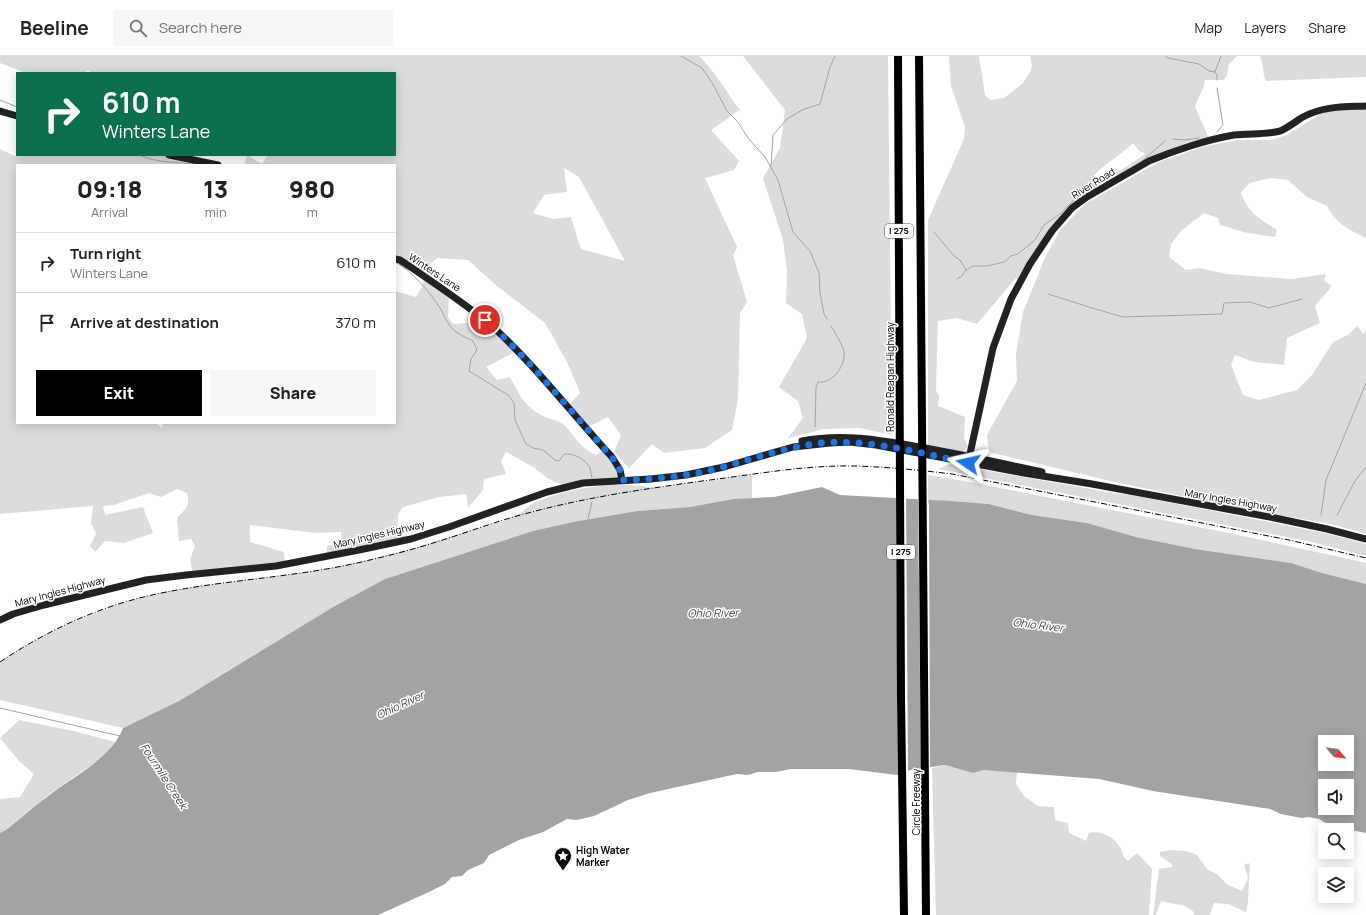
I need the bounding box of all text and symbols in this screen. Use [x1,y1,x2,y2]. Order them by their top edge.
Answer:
search box [113,10,393,46]
text: Beeline [20,15,89,41]
icon: search [127,17,149,39]
text: Search here [159,17,242,38]
text: Map [1194,18,1222,37]
text: Layers [1244,18,1286,37]
text: Share [1308,18,1346,37]
text: 610 m [102,83,180,121]
icon: right [36,88,88,140]
text: Winters Lane [102,119,210,143]
street label: River Road [1069,164,1117,202]
text: 09:18 [77,172,142,205]
text: 13 [203,172,228,205]
text: 980 [289,172,335,205]
text: Arrival [91,203,128,221]
text: min [205,203,227,221]
text: m [307,203,318,221]
road number: I 275 [885,224,913,238]
text: Turn right [70,243,141,264]
street label: Winters Lane [406,249,464,295]
icon: right [36,252,58,274]
text: 610 m [336,252,376,273]
text: Winters Lane [70,264,148,282]
pin [468,303,502,337]
icon: arrive [474,309,496,331]
icon: arrive [36,312,58,334]
text: Arrive at destination [70,312,219,333]
text: 370 m [335,312,376,333]
street label: Ronald Reagan Highway [883,321,897,432]
button: Exit [36,370,202,416]
button: Share [210,370,376,416]
position arrow [947,442,989,484]
street label: Mary Ingles Highway [1184,485,1279,515]
street label: Mary Ingles Highway [332,517,427,551]
road number: I 275 [887,545,915,559]
street label: Mary Ingles Highway [13,572,108,610]
water label: Ohio River [687,605,741,620]
water label: Ohio River [1012,614,1066,635]
water label: Ohio River [373,686,428,722]
north arrow [1318,735,1354,771]
map controls [1318,735,1354,903]
water label: Fourmile Creek [138,740,192,813]
street label: Circle Freeway [909,768,923,835]
button: sound [1318,779,1354,815]
button: search [1318,823,1354,859]
place label: High Water Marker [576,843,630,869]
place icon: High Water Marker [553,846,573,871]
button: layers [1318,867,1354,903]

